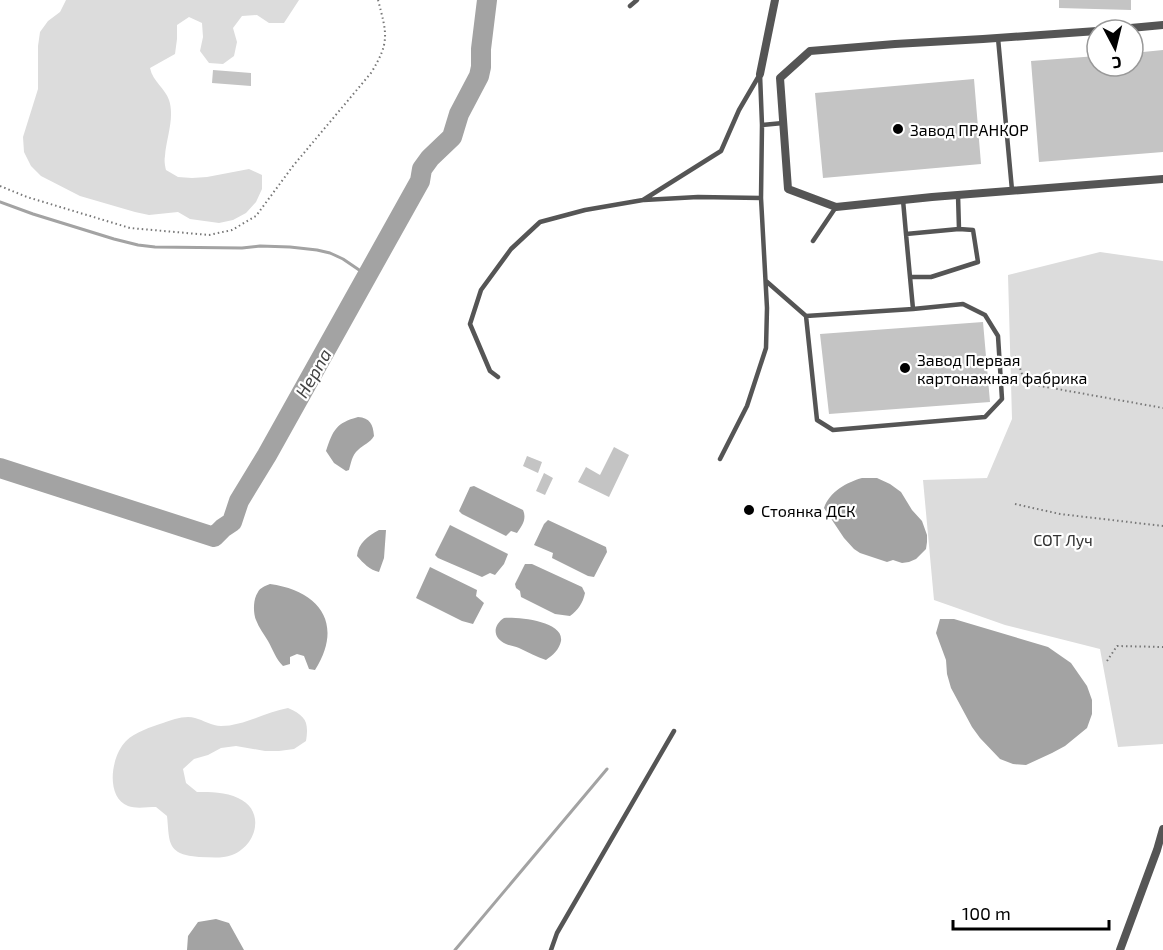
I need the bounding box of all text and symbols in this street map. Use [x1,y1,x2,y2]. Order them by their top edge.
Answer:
north arrow [1085,18,1145,78]
text: С [1111,53,1123,73]
place label: Завод ПРАНКОР [910,120,1029,139]
marker: Завод ПРАНКОР [891,122,905,136]
water label: Нерпа [290,345,336,401]
place label: Завод Первая картонажная фабрика [917,350,1087,387]
marker: Завод Первая картонажная фабрика [898,361,912,375]
place label: Стоянка ДСК [761,501,856,520]
marker: Стоянка ДСК [742,503,756,517]
park label: СОТ Луч [1033,530,1093,550]
scale bar [953,893,1109,931]
text: 100 m [962,902,1011,924]

